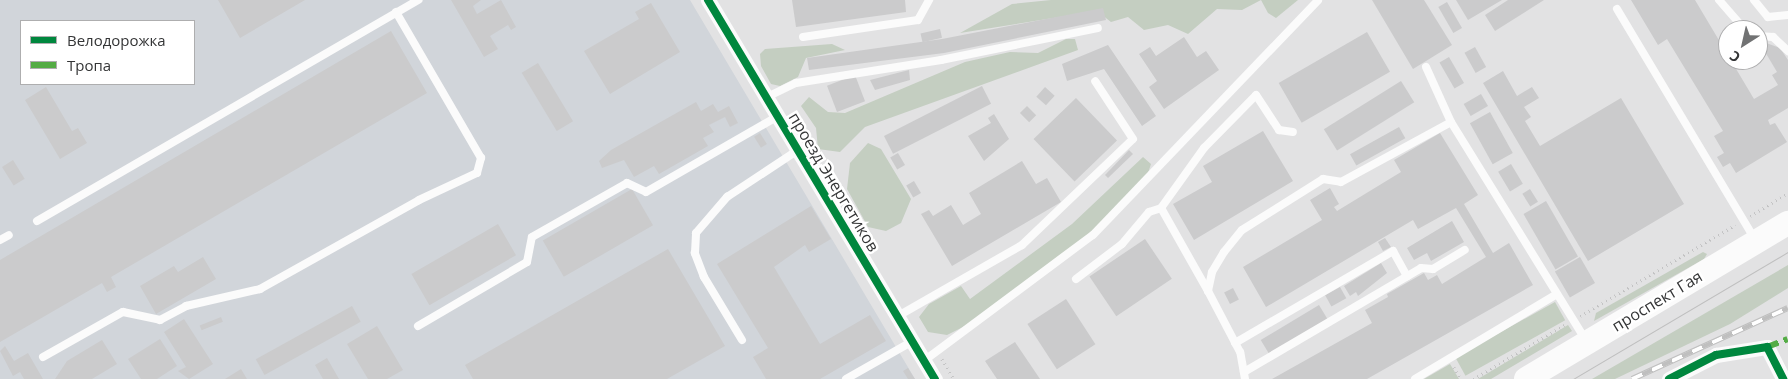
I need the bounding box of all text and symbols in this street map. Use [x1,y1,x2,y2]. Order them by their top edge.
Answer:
legend [20,20,195,85]
north arrow [1718,20,1768,70]
text: Велодорожка [67,30,166,50]
text: С [1726,47,1744,67]
text: Тропа [67,55,111,75]
street label: проезд Энергетиков [785,109,883,255]
street label: проспект Гая [1608,267,1706,335]

